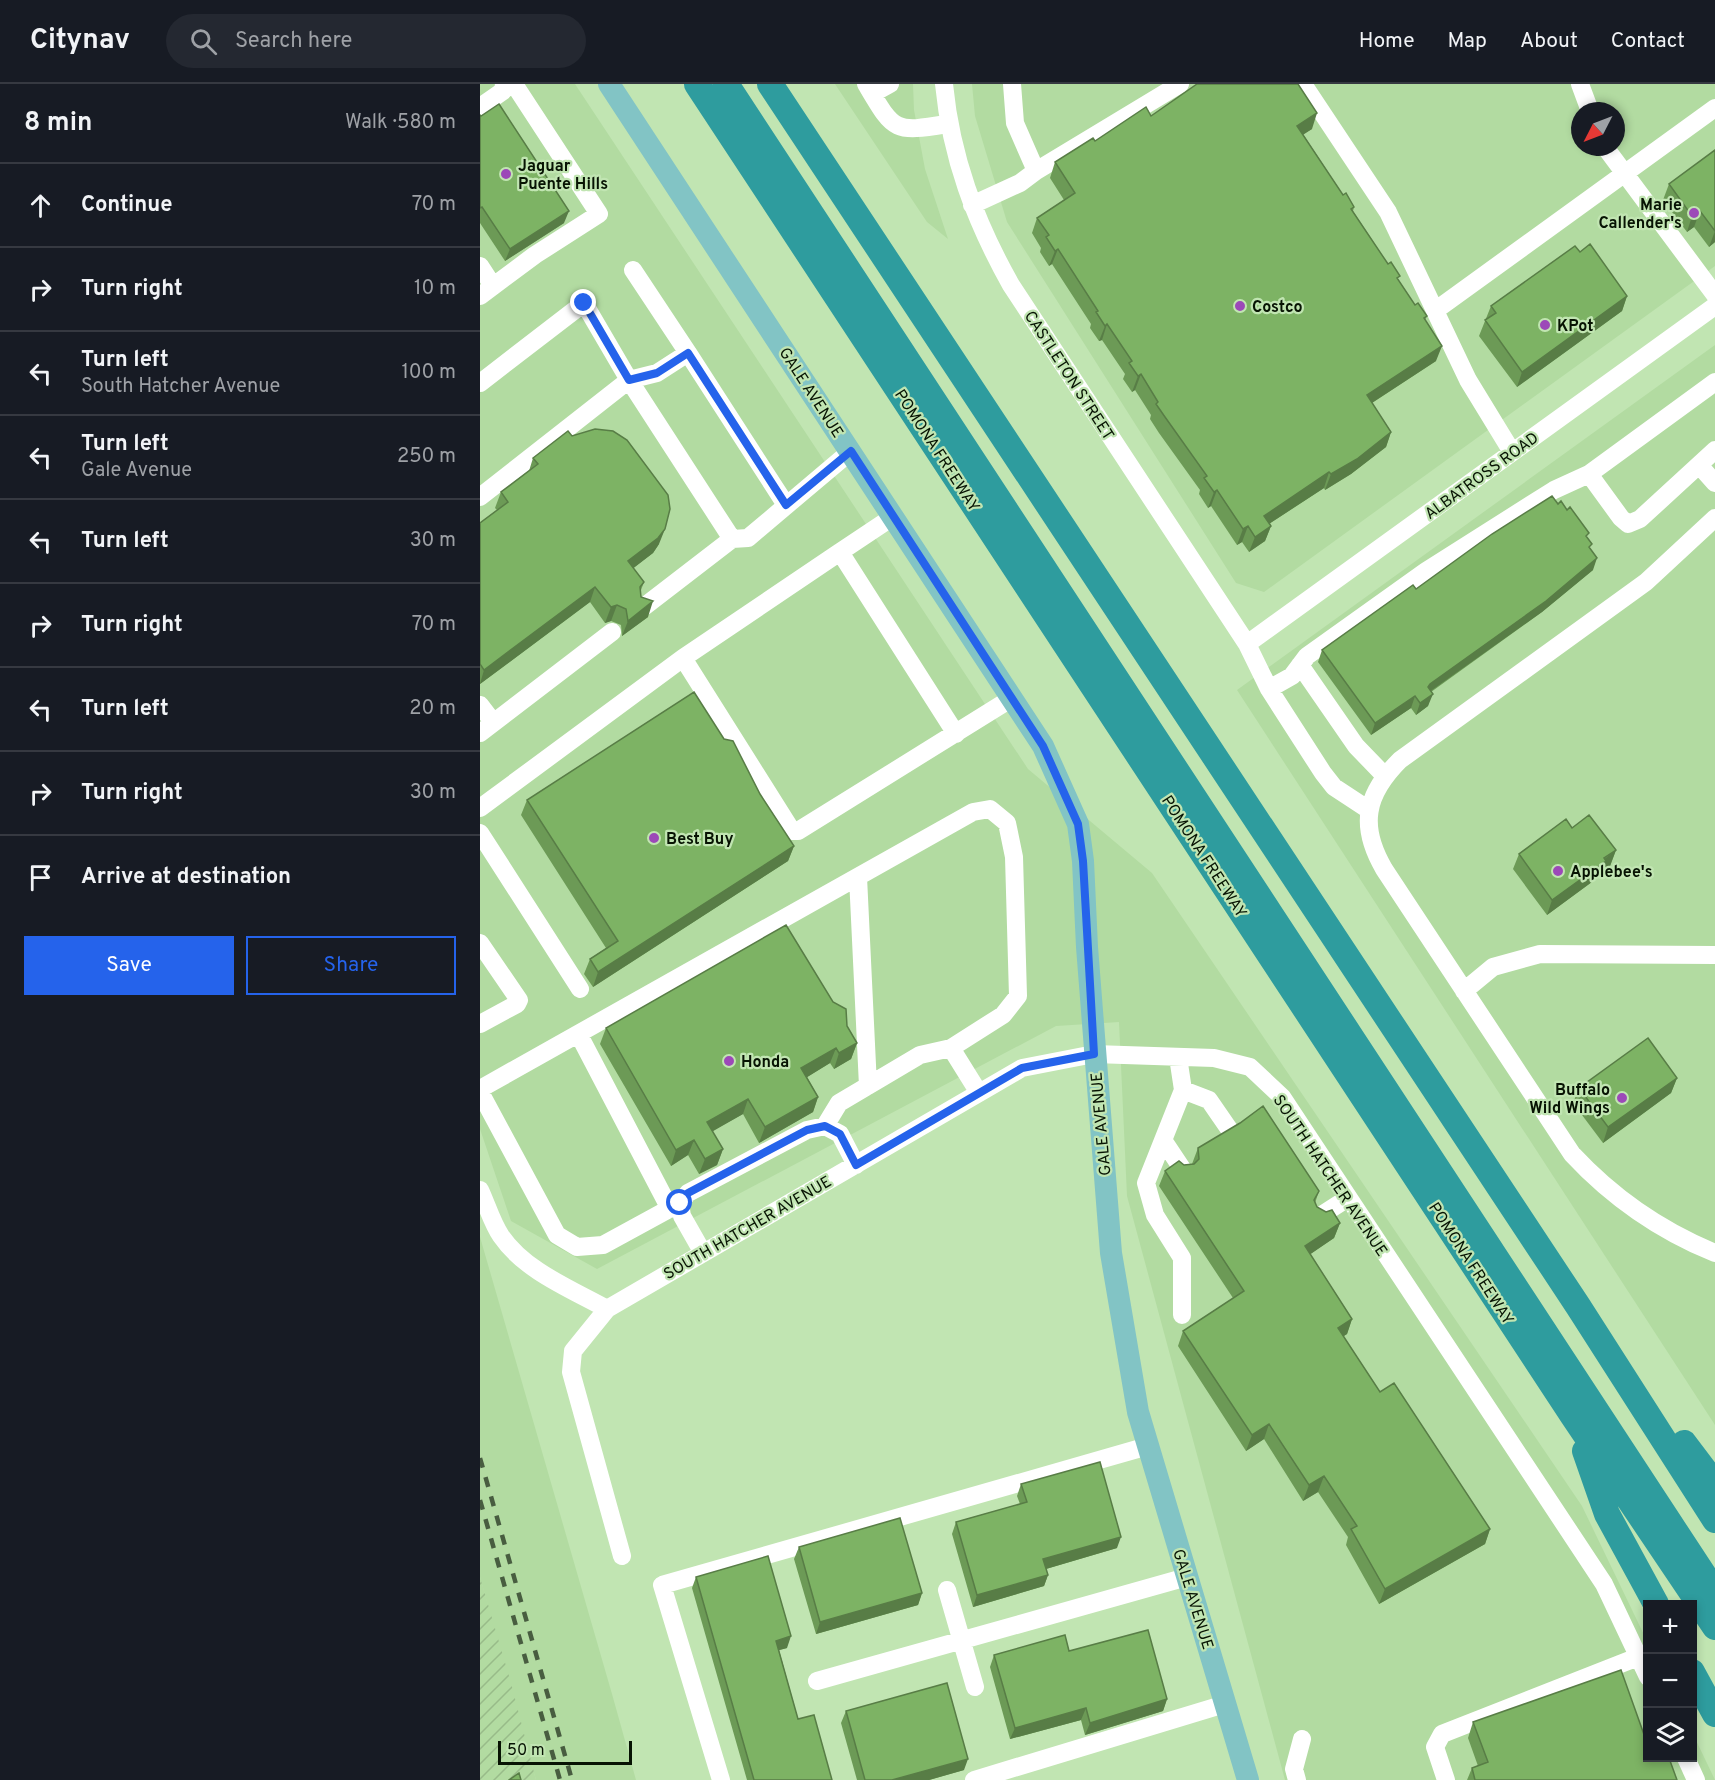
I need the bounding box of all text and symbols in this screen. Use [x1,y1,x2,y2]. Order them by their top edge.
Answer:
search box [166,14,586,68]
text: Citynav [30,23,130,59]
icon: search [187,25,220,58]
text: Search here [235,28,352,55]
text: Home [1359,28,1415,55]
text: Map [1448,28,1487,55]
text: About [1520,28,1578,55]
text: Contact [1611,28,1685,55]
north arrow [1571,102,1625,156]
text: 8 min [24,107,92,140]
text: Walk · 580 m [345,110,456,136]
place label: Jaguar Puente Hills [518,157,608,195]
marker: Jaguar Puente Hills [499,167,513,181]
icon: ahead [24,189,57,222]
text: Continue [81,192,172,219]
text: 70 m [412,192,456,218]
place label: Marie Callender's [1598,196,1682,234]
marker: Marie Callender's [1687,206,1701,220]
icon: right [24,273,57,306]
text: Turn right [81,276,183,303]
text: 10 m [414,276,456,302]
route end [570,289,596,315]
place label: Costco [1252,298,1303,318]
marker: Costco [1233,299,1247,313]
street label: CASTLETON STREET [1019,308,1118,445]
place label: KPot [1557,317,1594,337]
marker: KPot [1538,318,1552,332]
street label: GALE AVENUE [774,344,847,442]
text: Turn left [81,347,169,374]
icon: left [24,357,57,390]
text: 100 m [401,360,456,386]
text: South Hatcher Avenue [81,374,280,400]
street label: POMONA FREEWAY [889,386,983,516]
street label: ALBATROSS ROAD [1421,429,1543,525]
text: Turn left [81,431,169,458]
icon: left [24,441,57,474]
text: 250 m [397,444,456,470]
text: Gale Avenue [81,458,192,484]
icon: left [24,525,57,558]
text: Turn left [81,528,169,555]
text: 30 m [410,528,456,554]
icon: right [24,609,57,642]
text: Turn right [81,612,183,639]
text: 70 m [412,612,456,638]
icon: left [24,693,57,726]
text: Turn left [81,696,169,723]
text: 20 m [409,696,456,722]
icon: right [24,777,57,810]
text: Turn right [81,780,183,807]
text: 30 m [410,780,456,806]
street label: POMONA FREEWAY [1156,792,1250,922]
place label: Best Buy [666,830,733,850]
marker: Best Buy [647,831,661,845]
icon: arrive [24,861,57,894]
place label: Applebee's [1570,863,1653,883]
text: Arrive at destination [81,864,291,891]
marker: Applebee's [1551,864,1565,878]
button: Save [24,936,234,995]
button: Share [246,936,456,995]
place label: Honda [741,1053,789,1073]
marker: Honda [722,1054,736,1068]
street label: GALE AVENUE [1088,1071,1116,1176]
place label: Buffalo Wild Wings [1529,1081,1610,1119]
street label: SOUTH HATCHER AVENUE [1268,1091,1391,1261]
marker: Buffalo Wild Wings [1615,1091,1629,1105]
street label: SOUTH HATCHER AVENUE [660,1172,836,1285]
route start [666,1189,692,1215]
street label: POMONA FREEWAY [1423,1199,1517,1329]
street label: GALE AVENUE [1167,1547,1217,1652]
map controls [1643,1600,1697,1762]
button: + [1643,1600,1697,1654]
button: − [1643,1654,1697,1708]
button: layers [1643,1708,1697,1762]
scale bar [498,1738,632,1766]
text: 50 m [507,1741,545,1761]

